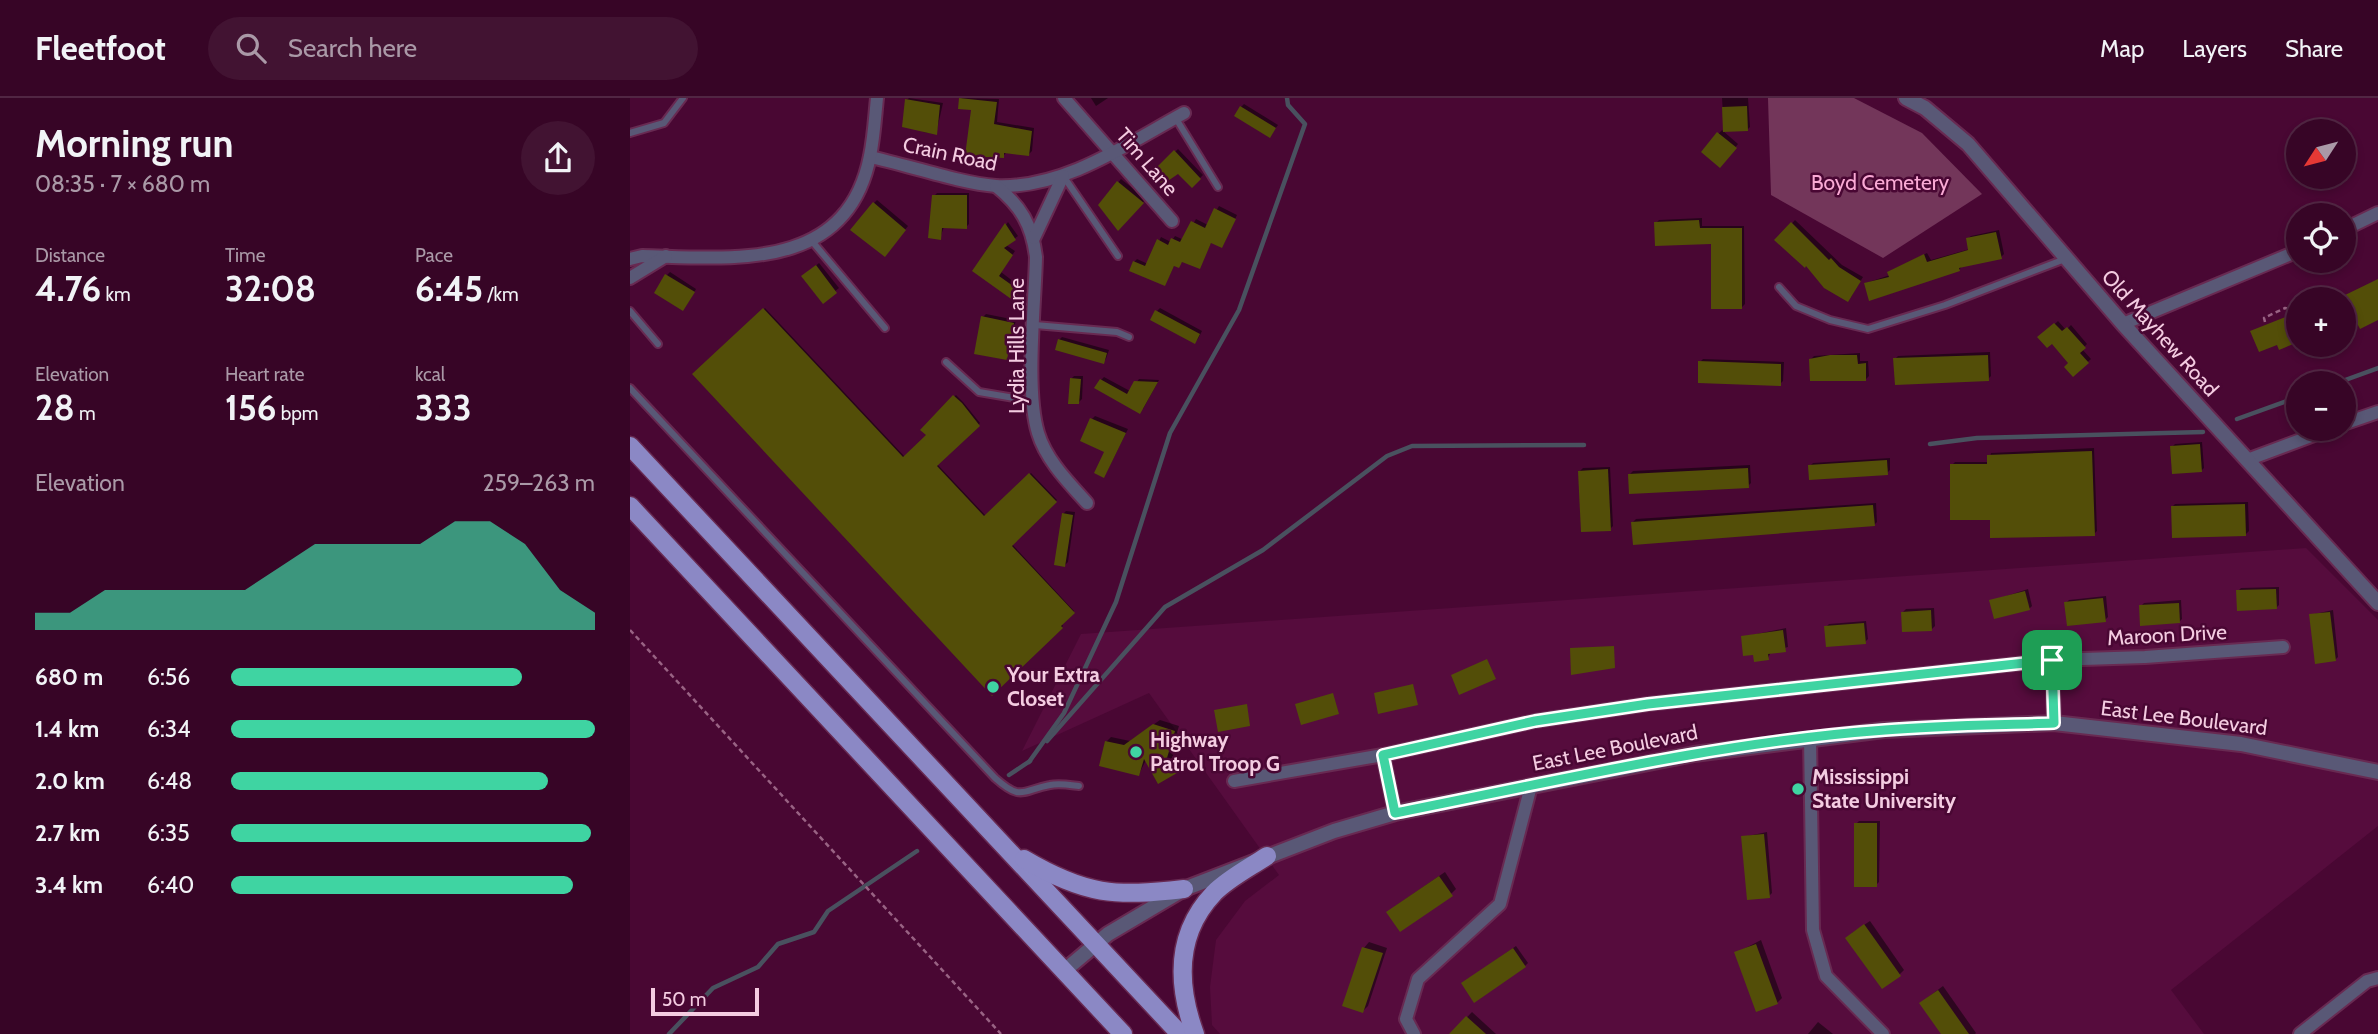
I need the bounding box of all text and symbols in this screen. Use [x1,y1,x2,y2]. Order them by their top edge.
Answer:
search box [208,17,698,80]
text: Fleetfoot [35,28,166,68]
icon: search [232,29,270,67]
text: Search here [288,32,417,64]
text: Map [2100,34,2144,63]
text: Layers [2182,34,2247,63]
text: Share [2285,34,2343,63]
north arrow [2286,119,2356,189]
map controls [2286,119,2356,441]
text: Morning run [35,120,234,167]
button: share [521,121,595,195]
street label: Tim Lane [1111,123,1184,201]
street label: Crain Road [901,131,1000,176]
text: 08:35 · 7 × 680 m [35,170,210,198]
park label: Boyd Cemetery [1811,170,1949,195]
button: locate [2286,203,2356,273]
text: Distance [35,244,105,267]
text: Time [225,244,265,267]
text: Pace [415,244,453,267]
street label: Old Mayhew Road [2097,264,2224,401]
text: 4.76 [35,267,101,310]
text: 32:08 [225,267,316,310]
text: 6:45 [415,267,483,310]
street label: Lydia Hills Lane [1004,278,1029,414]
text: km [101,283,131,306]
text: /km [483,283,519,306]
button: + [2286,287,2356,357]
text: Elevation [35,363,109,386]
text: Heart rate [225,363,305,386]
text: kcal [415,363,445,386]
button: − [2286,371,2356,441]
text: 28 [35,386,75,429]
text: 156 [225,386,276,429]
text: 333 [415,386,472,429]
text: m [75,402,96,425]
text: bpm [276,402,318,425]
text: Elevation [35,469,125,497]
text: 259–263 m [482,469,595,497]
street label: Maroon Drive [2106,619,2228,650]
pin [2022,630,2082,690]
icon: arrive [2033,641,2071,679]
place label: Your Extra Closet [1006,662,1100,711]
text: 680 m [35,663,103,691]
text: 6:56 [147,663,190,691]
marker: Your Extra Closet [985,679,1001,695]
street label: East Lee Boulevard [2099,695,2269,740]
text: 1.4 km [35,715,99,743]
text: 6:34 [147,715,191,743]
street label: East Lee Boulevard [1530,719,1700,776]
place label: Highway Patrol Troop G [1150,727,1280,776]
marker: Highway Patrol Troop G [1128,744,1144,760]
place label: Mississippi State University [1812,764,1957,813]
text: 2.0 km [35,767,105,795]
text: 6:48 [147,767,192,795]
marker: Mississippi State University [1790,781,1806,797]
text: 2.7 km [35,819,100,847]
text: 6:35 [147,819,190,847]
text: 3.4 km [35,871,103,899]
text: 6:40 [147,871,194,899]
scale bar [651,985,760,1017]
text: 50 m [662,988,706,1011]

